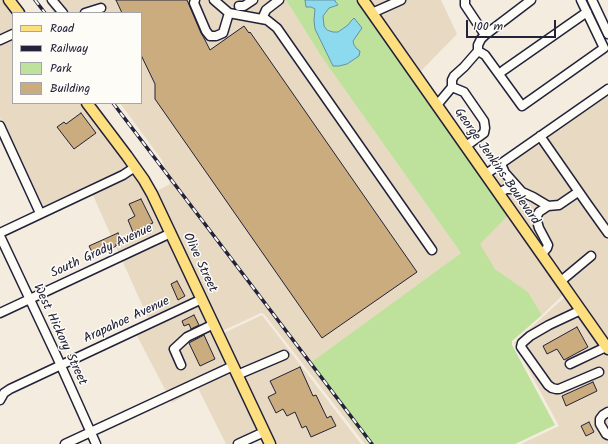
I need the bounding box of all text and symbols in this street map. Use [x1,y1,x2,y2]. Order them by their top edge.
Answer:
legend [12,12,142,104]
scale bar [468,12,558,38]
text: 100 m [473,17,503,36]
text: Road [50,19,74,38]
text: Railway [50,39,88,58]
text: Park [50,59,72,78]
text: Building [50,79,90,98]
street label: George Jenkins Boulevard [450,106,542,228]
street label: South Grady Avenue [49,222,155,282]
street label: Olive Street [178,231,220,295]
street label: West Hickory Street [29,282,89,388]
street label: Arapahoe Avenue [82,294,172,348]

